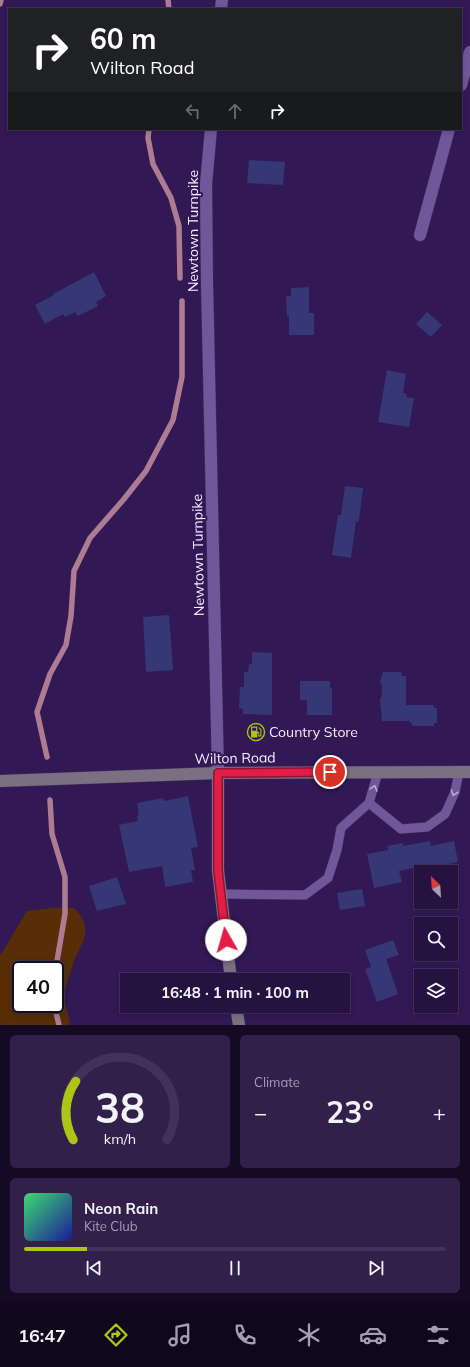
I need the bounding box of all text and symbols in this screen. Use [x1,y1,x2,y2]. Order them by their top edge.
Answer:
text: 60 m [90,21,156,56]
icon: right [24,24,76,76]
text: Wilton Road [90,56,194,79]
icon: left [182,100,204,122]
icon: ahead [224,100,246,122]
icon: right [266,100,288,122]
street label: Newtown Turnpike [184,170,202,292]
street label: Newtown Turnpike [188,494,208,616]
fuel station icon: Country Store [246,722,266,742]
place label: Country Store [269,723,358,741]
street label: Wilton Road [194,748,276,768]
pin [313,755,347,789]
icon: arrive [319,761,341,783]
one-way arrow [369,784,378,791]
one-way arrow [450,790,458,797]
north arrow [414,865,458,909]
map controls [414,865,458,1013]
button: search [414,917,458,961]
position arrow [205,919,247,961]
speed limit sign: 40 [12,961,64,1013]
button: layers [414,969,458,1013]
text: 16:48 · 1 min · 100 m [161,983,309,1002]
text: Climate [254,1074,300,1090]
text: 38 [95,1080,145,1132]
text: 23° [326,1093,374,1131]
text: − [254,1099,267,1127]
text: + [433,1099,446,1127]
text: km/h [104,1129,136,1147]
text: Neon Rain [84,1199,158,1218]
text: Kite Club [84,1218,138,1234]
icon: previous [83,1257,105,1279]
icon: pause [224,1257,246,1279]
icon: next [365,1257,387,1279]
icon: directions [102,1321,130,1349]
icon: music [166,1321,194,1349]
icon: phone [231,1321,259,1349]
icon: climate [295,1321,323,1349]
icon: car [359,1321,387,1349]
icon: filters [424,1321,452,1349]
text: 16:47 [18,1324,66,1347]

